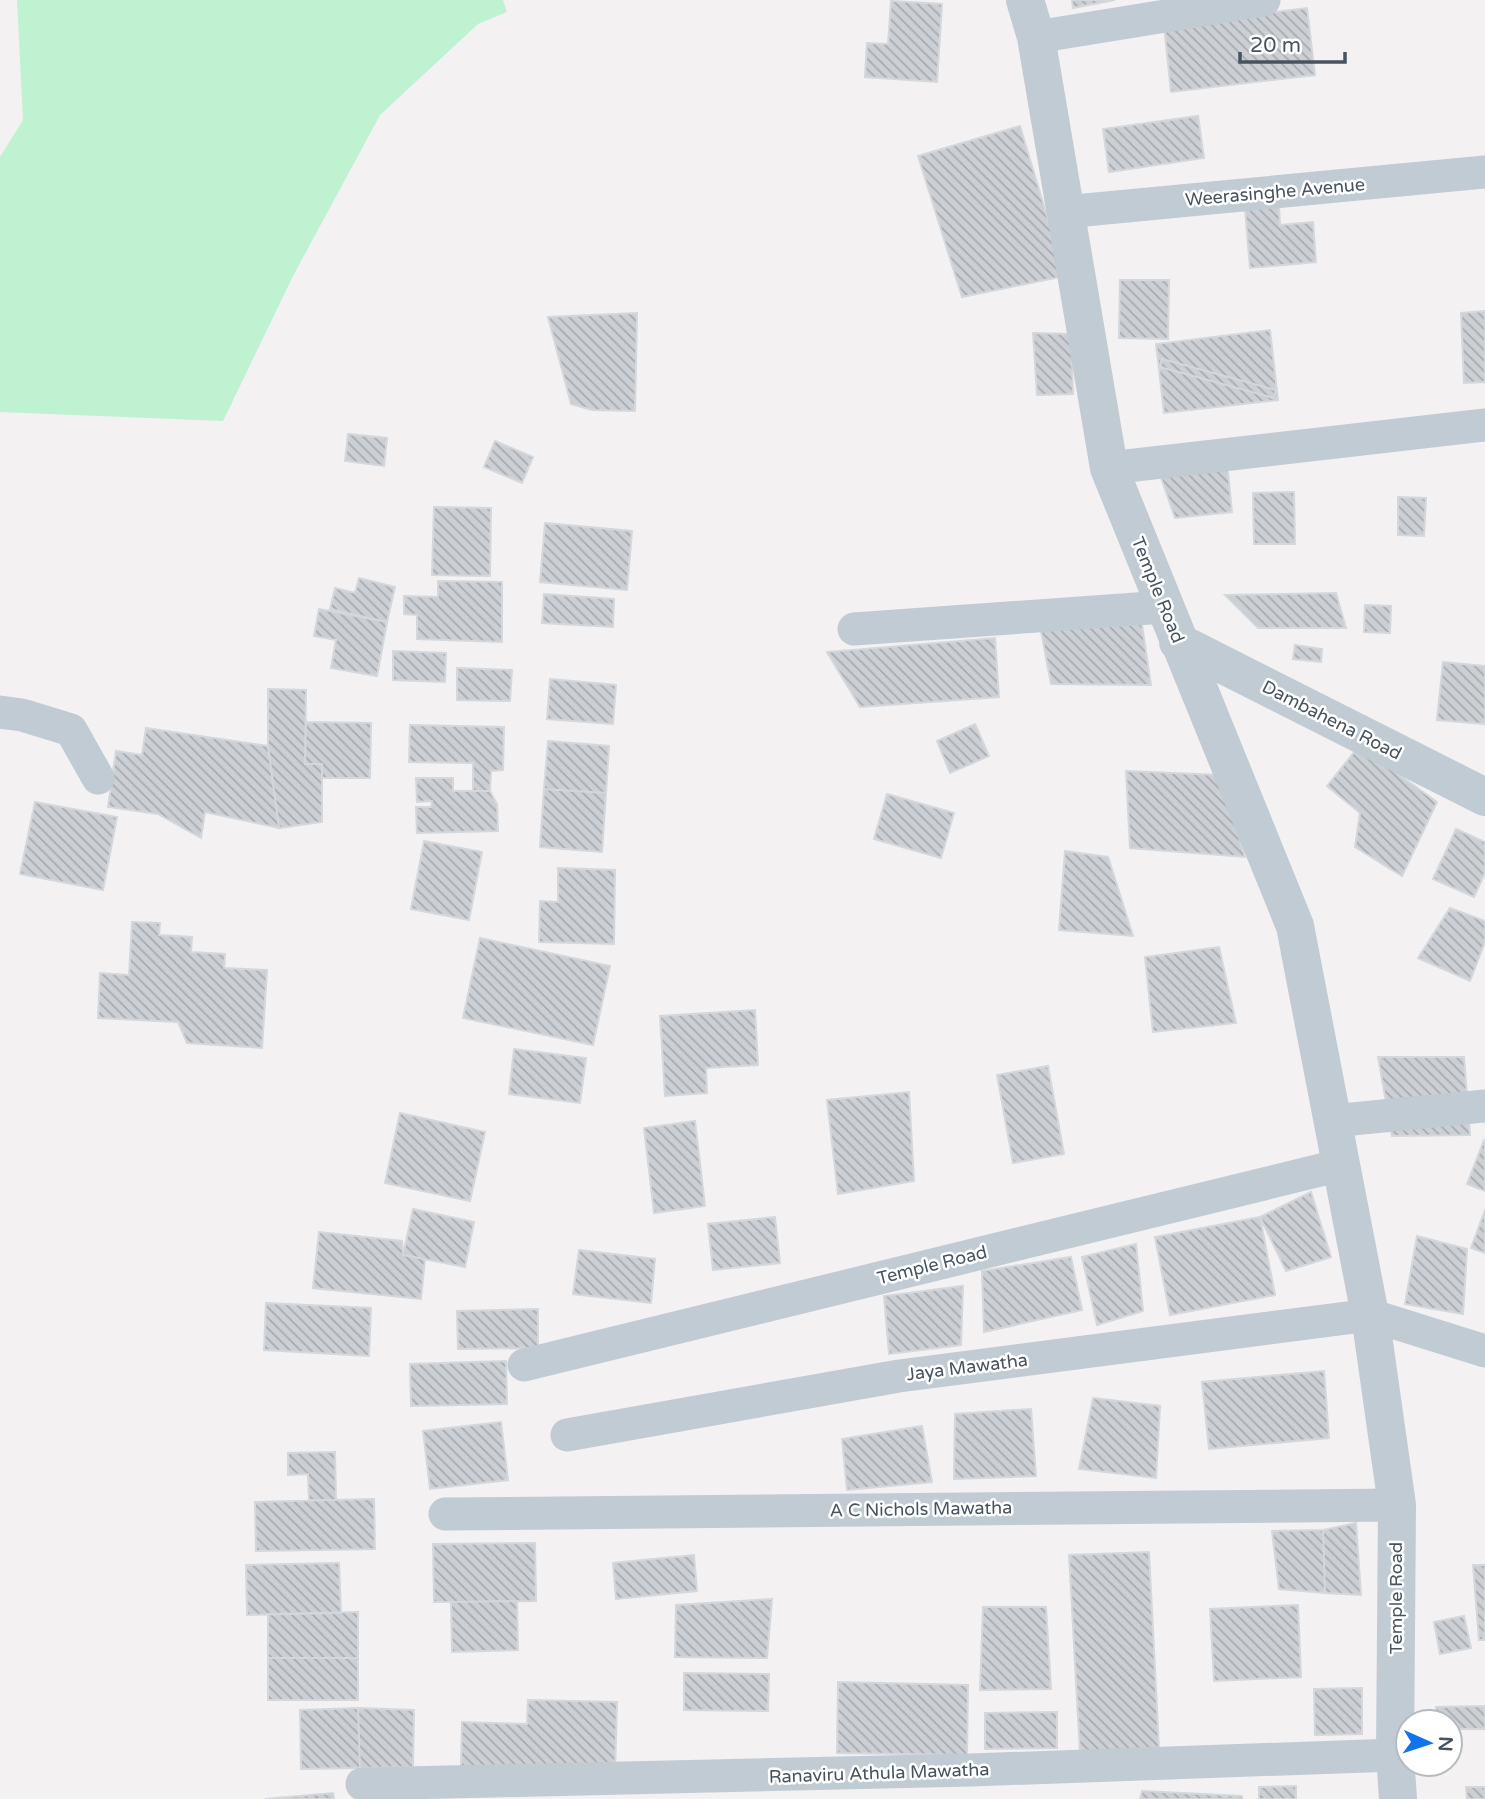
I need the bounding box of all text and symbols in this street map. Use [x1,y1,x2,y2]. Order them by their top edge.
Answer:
scale bar [1240,21,1345,65]
text: 20 m [1250,33,1301,58]
street label: Weerasinghe Avenue [1184,173,1366,211]
street label: Temple Road [1127,534,1189,646]
street label: Dambahena Road [1259,675,1405,765]
street label: Temple Road [875,1241,989,1289]
street label: Jaya Mawatha [905,1349,1029,1385]
street label: A C Nichols Mawatha [829,1496,1013,1522]
street label: Temple Road [1385,1542,1407,1654]
north arrow [1394,1708,1464,1778]
text: N [1434,1736,1456,1752]
street label: Ranaviru Athula Mawatha [768,1758,990,1788]

